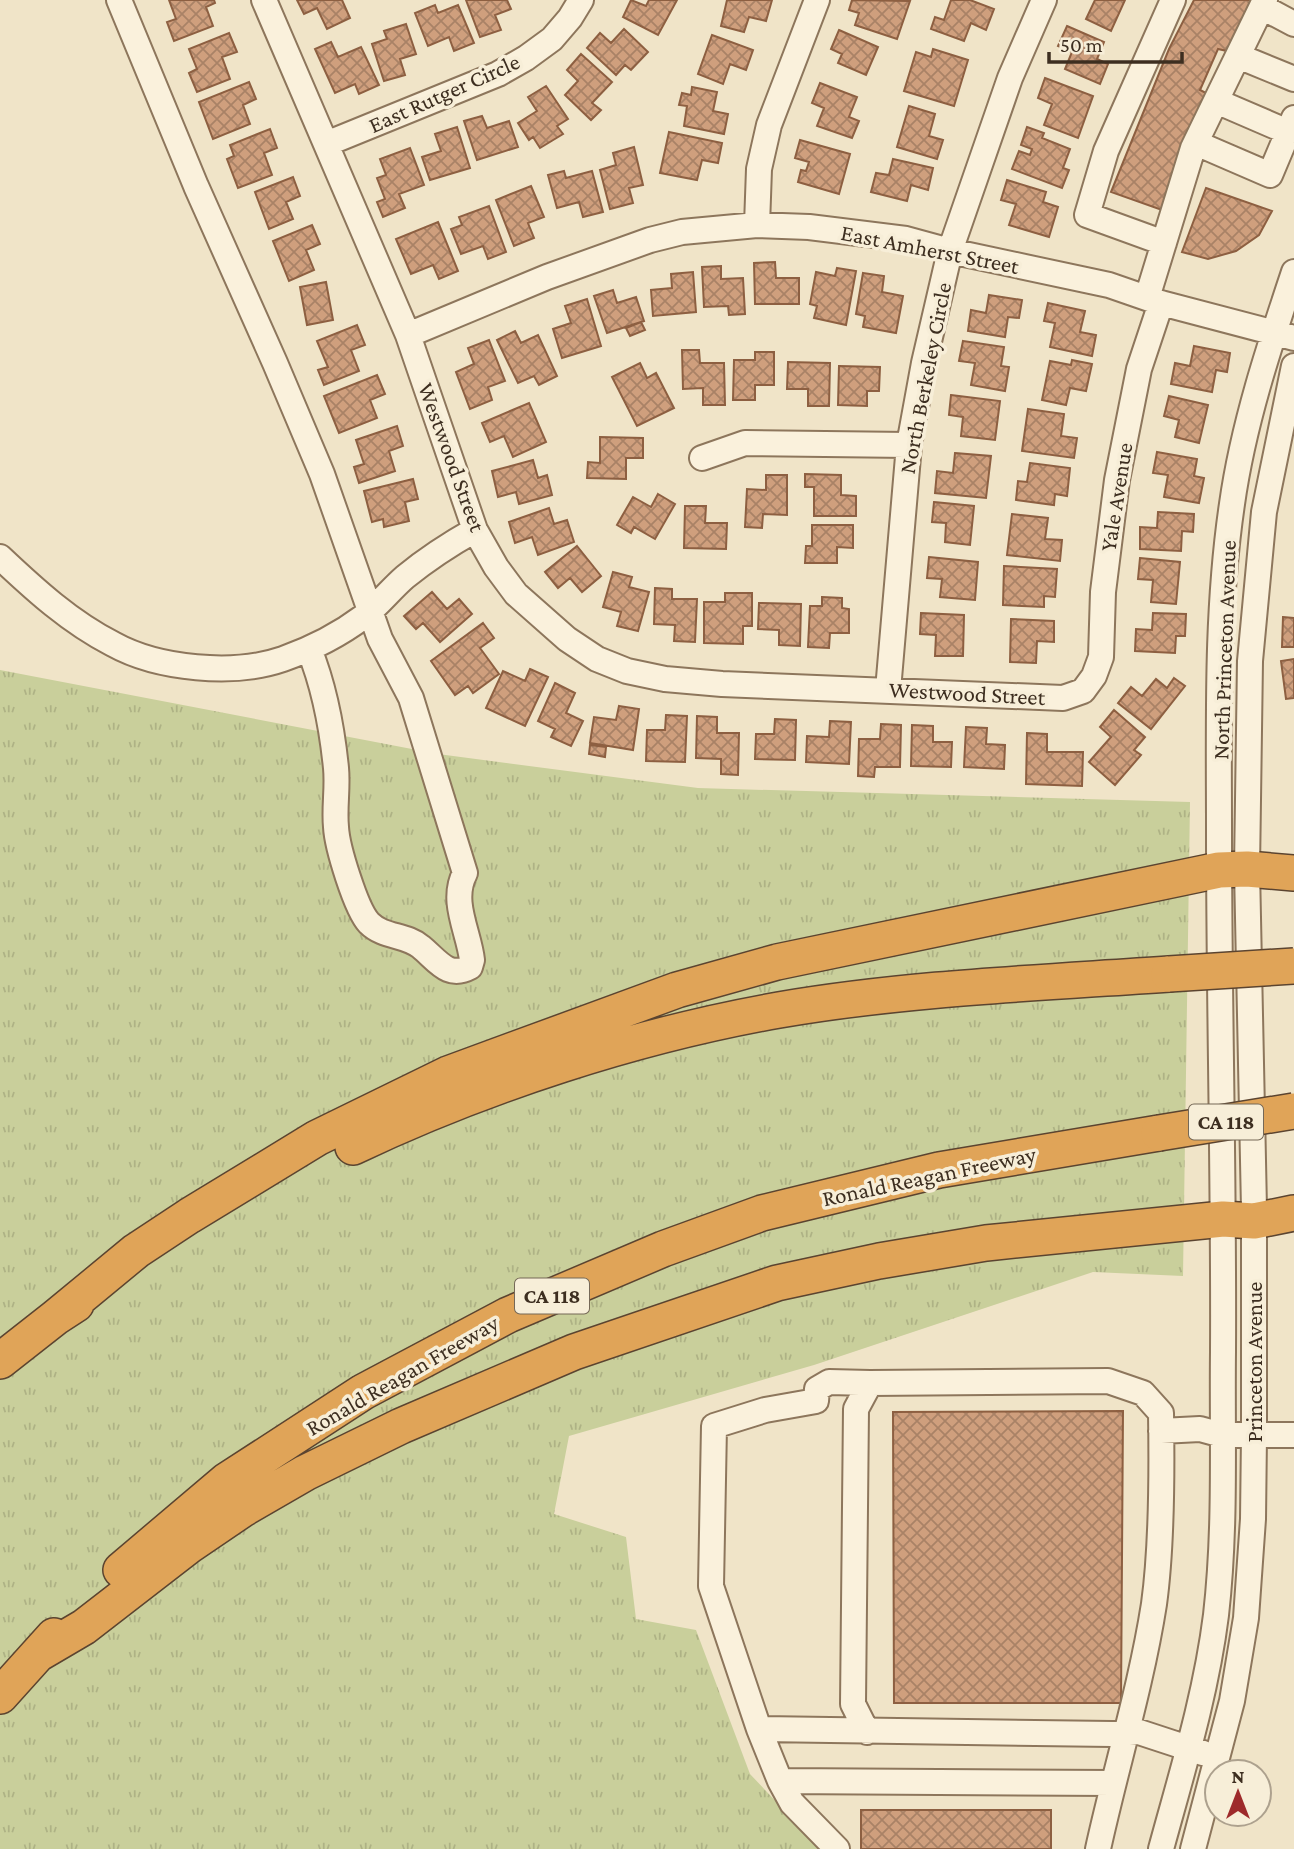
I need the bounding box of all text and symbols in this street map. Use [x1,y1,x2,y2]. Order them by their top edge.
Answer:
scale bar [1049,21,1182,65]
text: 50 m [1060,33,1103,57]
street label: East Rutger Circle [364,48,524,138]
street label: East Amherst Street [839,219,1022,279]
street label: North Berkeley Circle [894,280,956,476]
street label: Westwood Street [413,379,491,535]
street label: Yale Avenue [1095,441,1137,553]
street label: North Princeton Avenue [1207,540,1241,760]
street label: Westwood Street [888,676,1046,710]
road number: CA 118 [1189,1104,1263,1140]
street label: Ronald Reagan Freeway [820,1141,1039,1211]
road number: CA 118 [515,1278,589,1314]
street label: Princeton Avenue [1241,1282,1267,1442]
street label: Ronald Reagan Freeway [301,1309,503,1441]
north arrow [1203,1758,1273,1828]
text: N [1232,1766,1245,1787]

